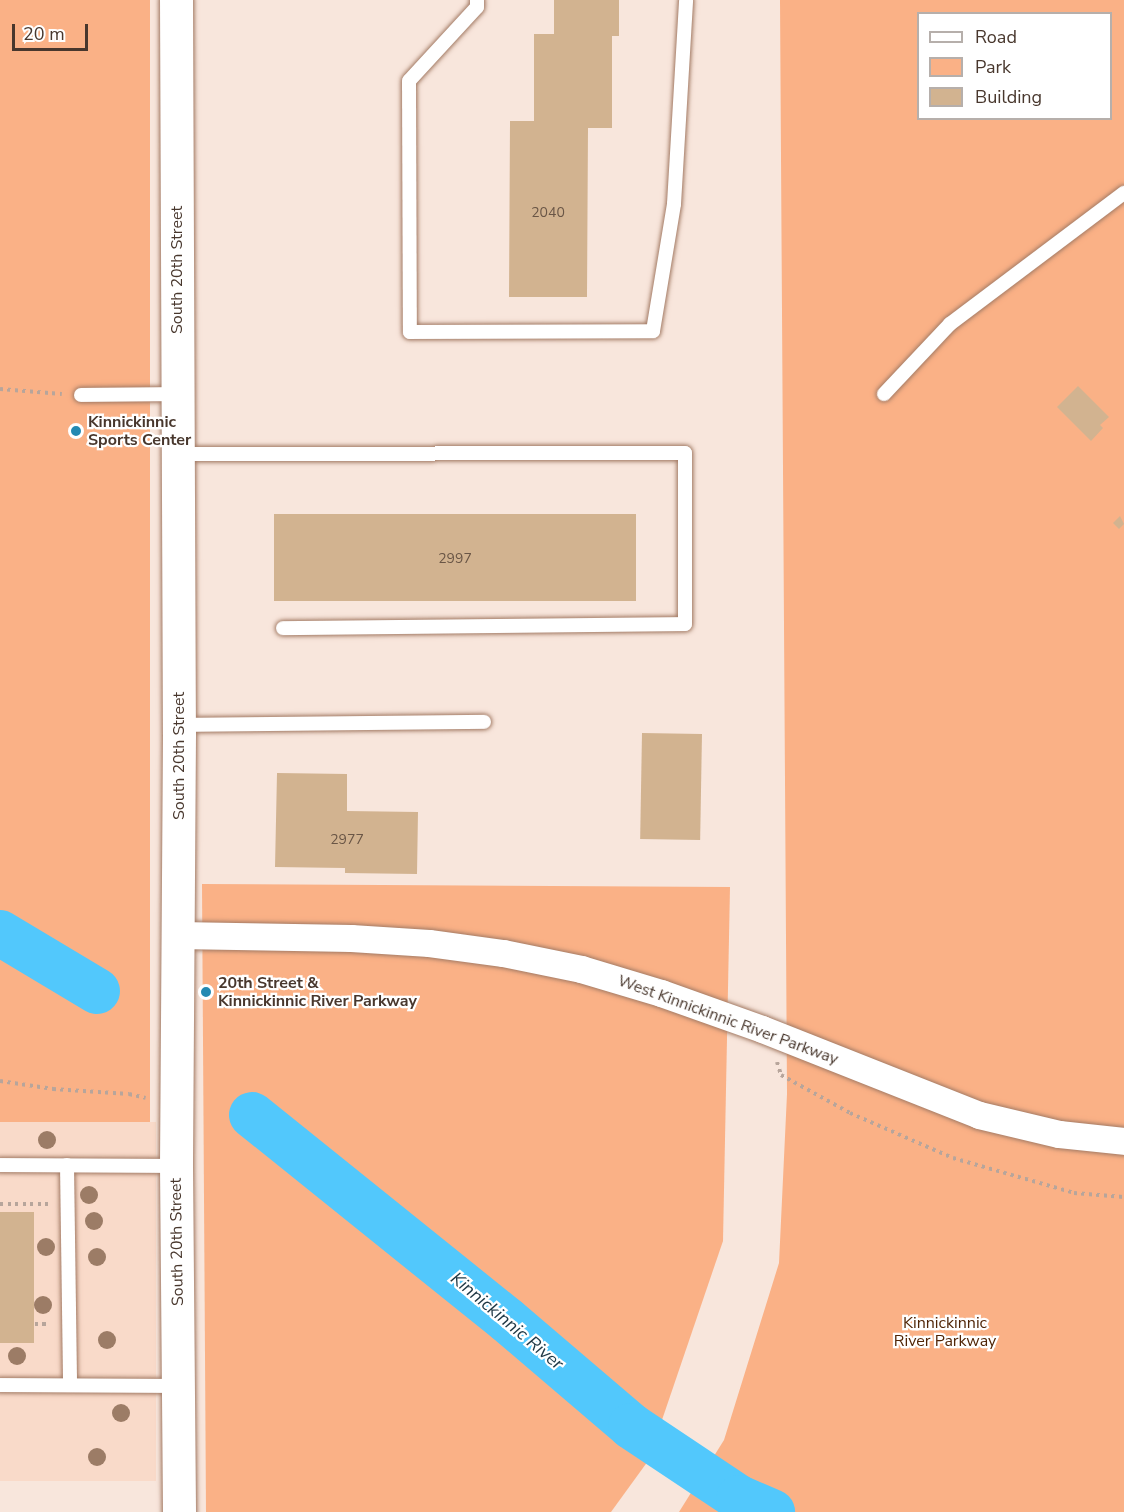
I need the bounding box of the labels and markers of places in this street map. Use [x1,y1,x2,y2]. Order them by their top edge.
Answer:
place label: Kinnickinnic Sports Center [88,412,191,450]
marker: Kinnickinnic Sports Center [69,424,83,438]
place label: 20th Street & Kinnickinnic River Parkway [218,973,417,1011]
marker: 20th Street & Kinnickinnic River Parkway [199,985,213,999]

